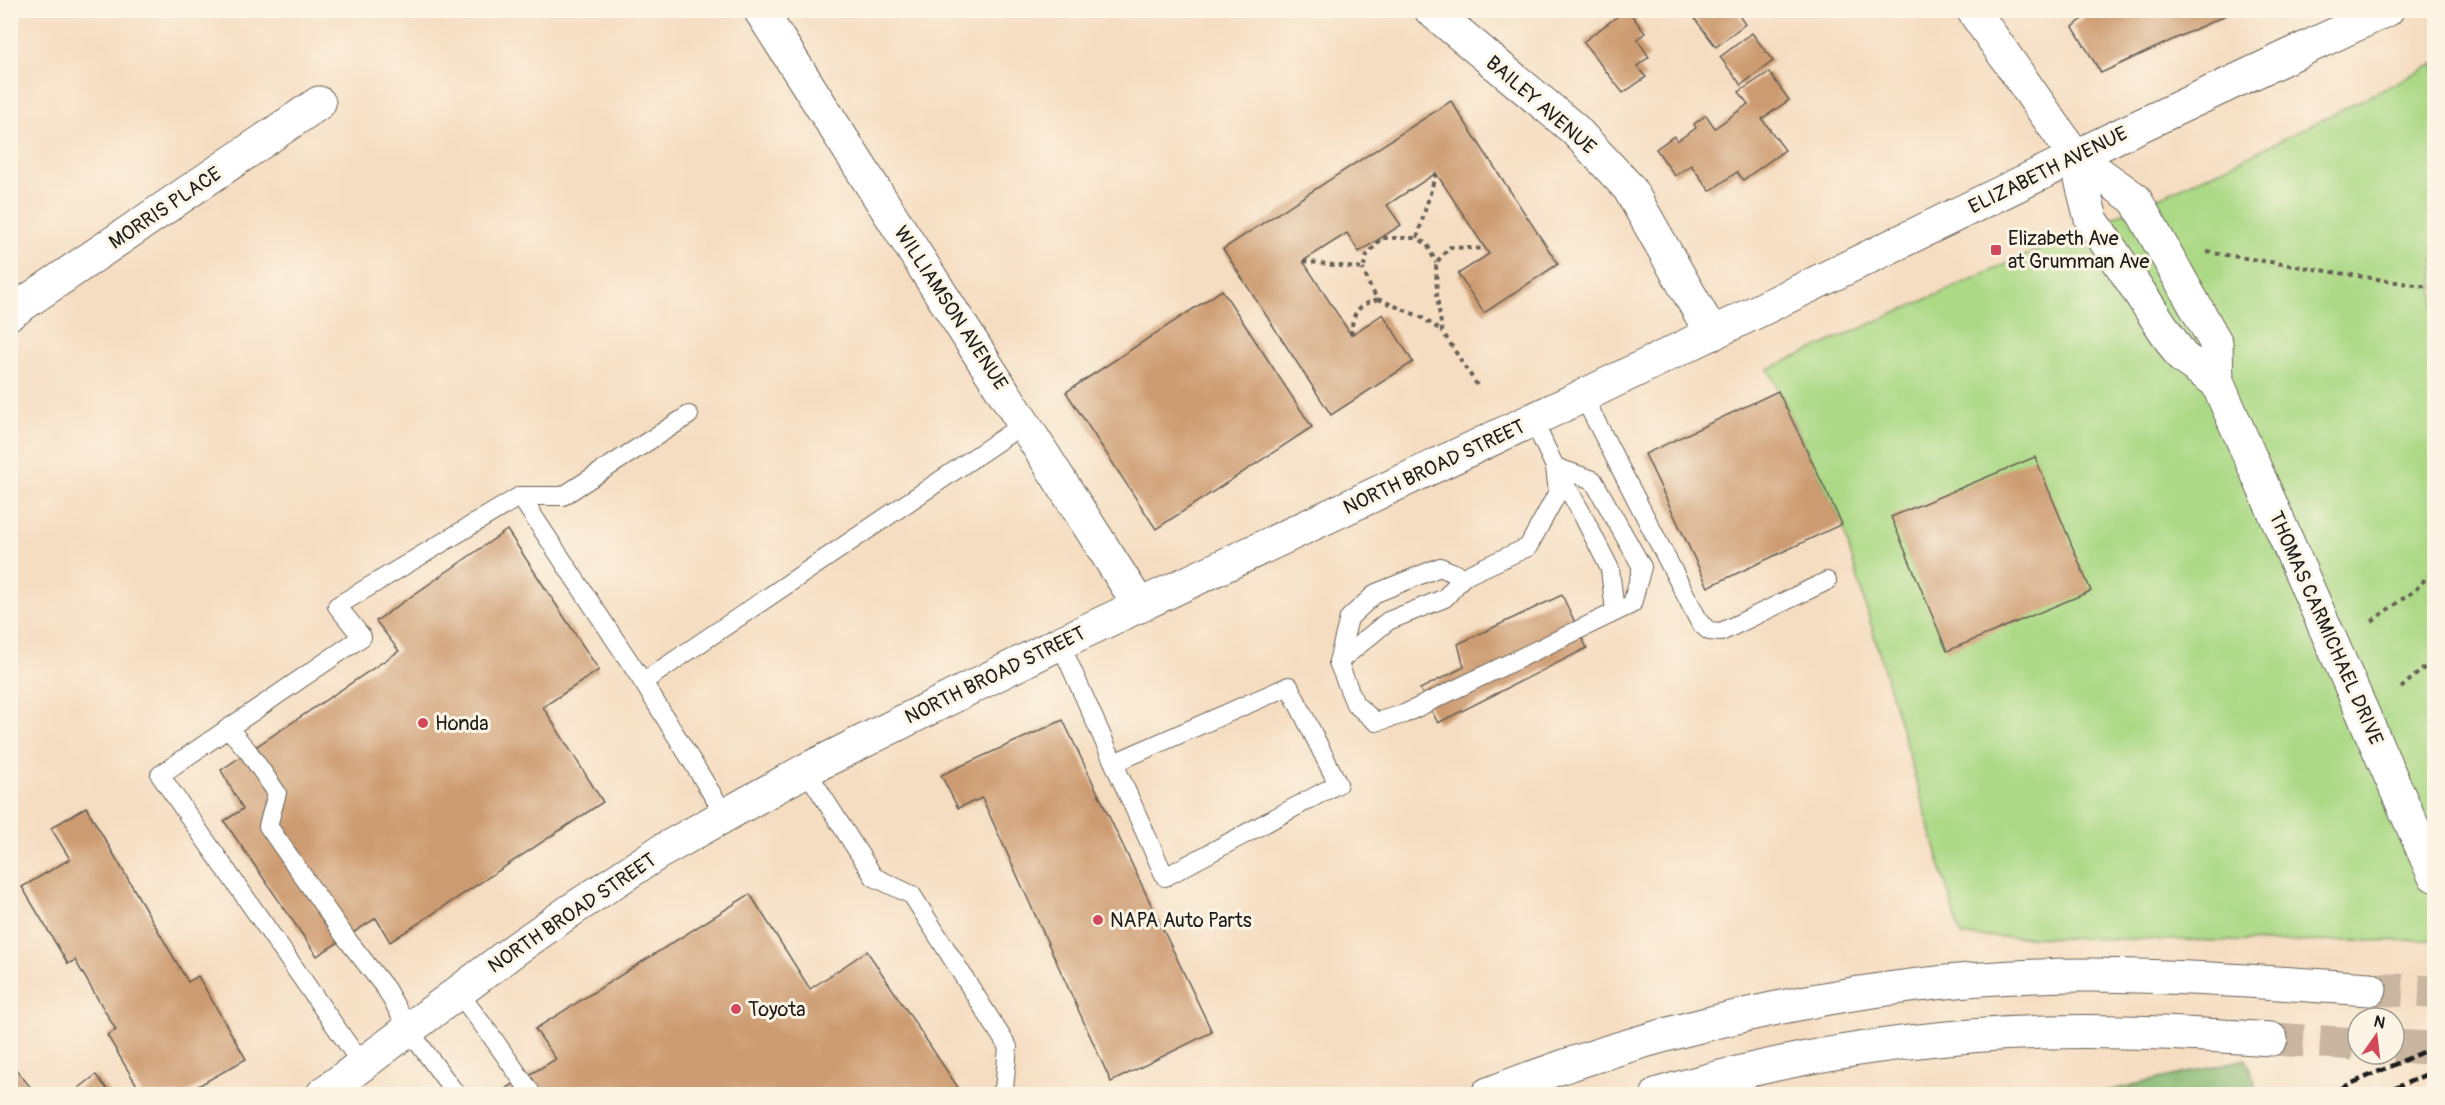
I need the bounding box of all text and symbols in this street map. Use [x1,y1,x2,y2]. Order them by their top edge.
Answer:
street label: BAILEY AVENUE [1481,50,1601,160]
street label: ELIZABETH AVENUE [1965,121,2131,219]
street label: MORRIS PLACE [104,161,226,255]
street label: WILLIAMSON AVENUE [889,221,1013,395]
place label: Elizabeth Ave at Grumman Ave [2008,226,2150,274]
marker: Elizabeth Ave at Grumman Ave [1989,243,2003,257]
street label: NORTH BROAD STREET [1339,414,1529,520]
street label: THOMAS CARMICHAEL DRIVE [2263,507,2389,749]
street label: NORTH BROAD STREET [901,620,1089,730]
place label: Honda [435,711,489,736]
marker: Honda [416,716,430,730]
street label: NORTH BROAD STREET [483,847,661,979]
place label: NAPA Auto Parts [1110,908,1252,933]
marker: NAPA Auto Parts [1091,913,1105,927]
place label: Toyota [748,997,806,1022]
marker: Toyota [729,1002,743,1016]
north arrow [2346,1006,2406,1066]
text: N [2372,1011,2387,1033]

